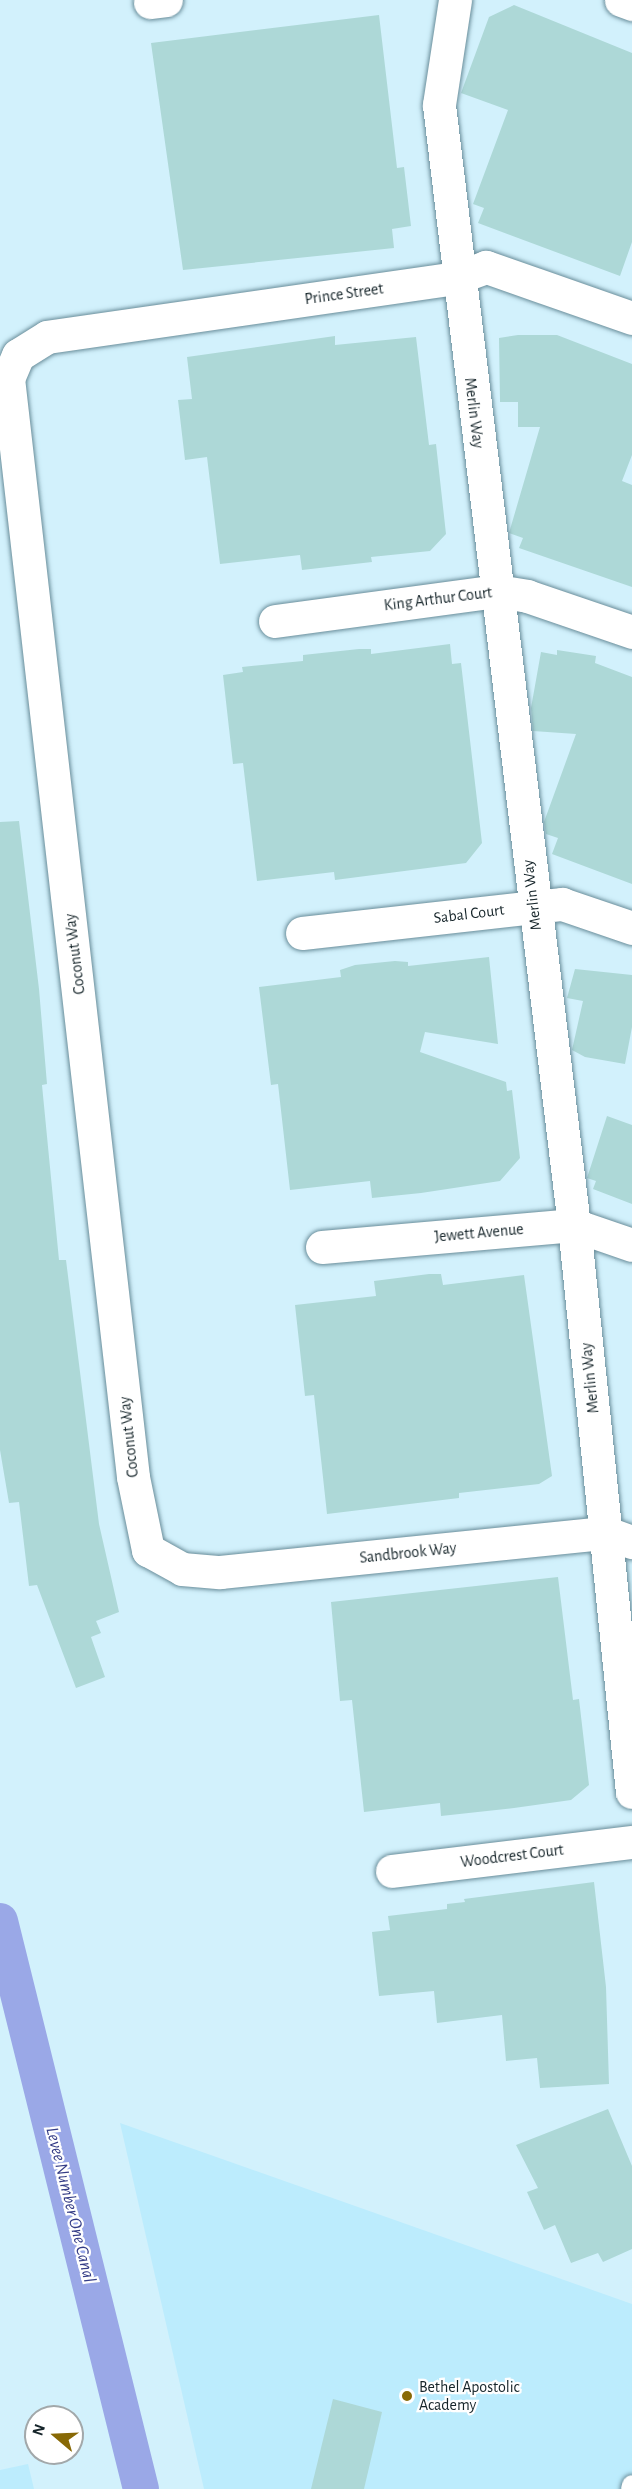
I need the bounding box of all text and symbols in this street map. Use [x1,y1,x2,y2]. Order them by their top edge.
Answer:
street label: Prince Street [303,279,385,309]
street label: Merlin Way [460,377,488,449]
street label: King Arthur Court [383,583,493,615]
street label: Merlin Way [518,859,546,931]
street label: Sabal Court [433,900,505,928]
street label: Coconut Way [61,912,89,996]
street label: Jewett Avenue [434,1220,524,1246]
street label: Merlin Way [577,1342,603,1414]
street label: Coconut Way [115,1396,143,1478]
street label: Sandbrook Way [359,1538,457,1568]
street label: Woodcrest Court [459,1840,565,1872]
water label: Levee Number One Canal [40,2125,100,2285]
place label: Bethel Apostolic Academy [419,2377,520,2415]
marker: Bethel Apostolic Academy [400,2389,414,2403]
north arrow [24,2405,84,2465]
text: N [29,2422,48,2438]

